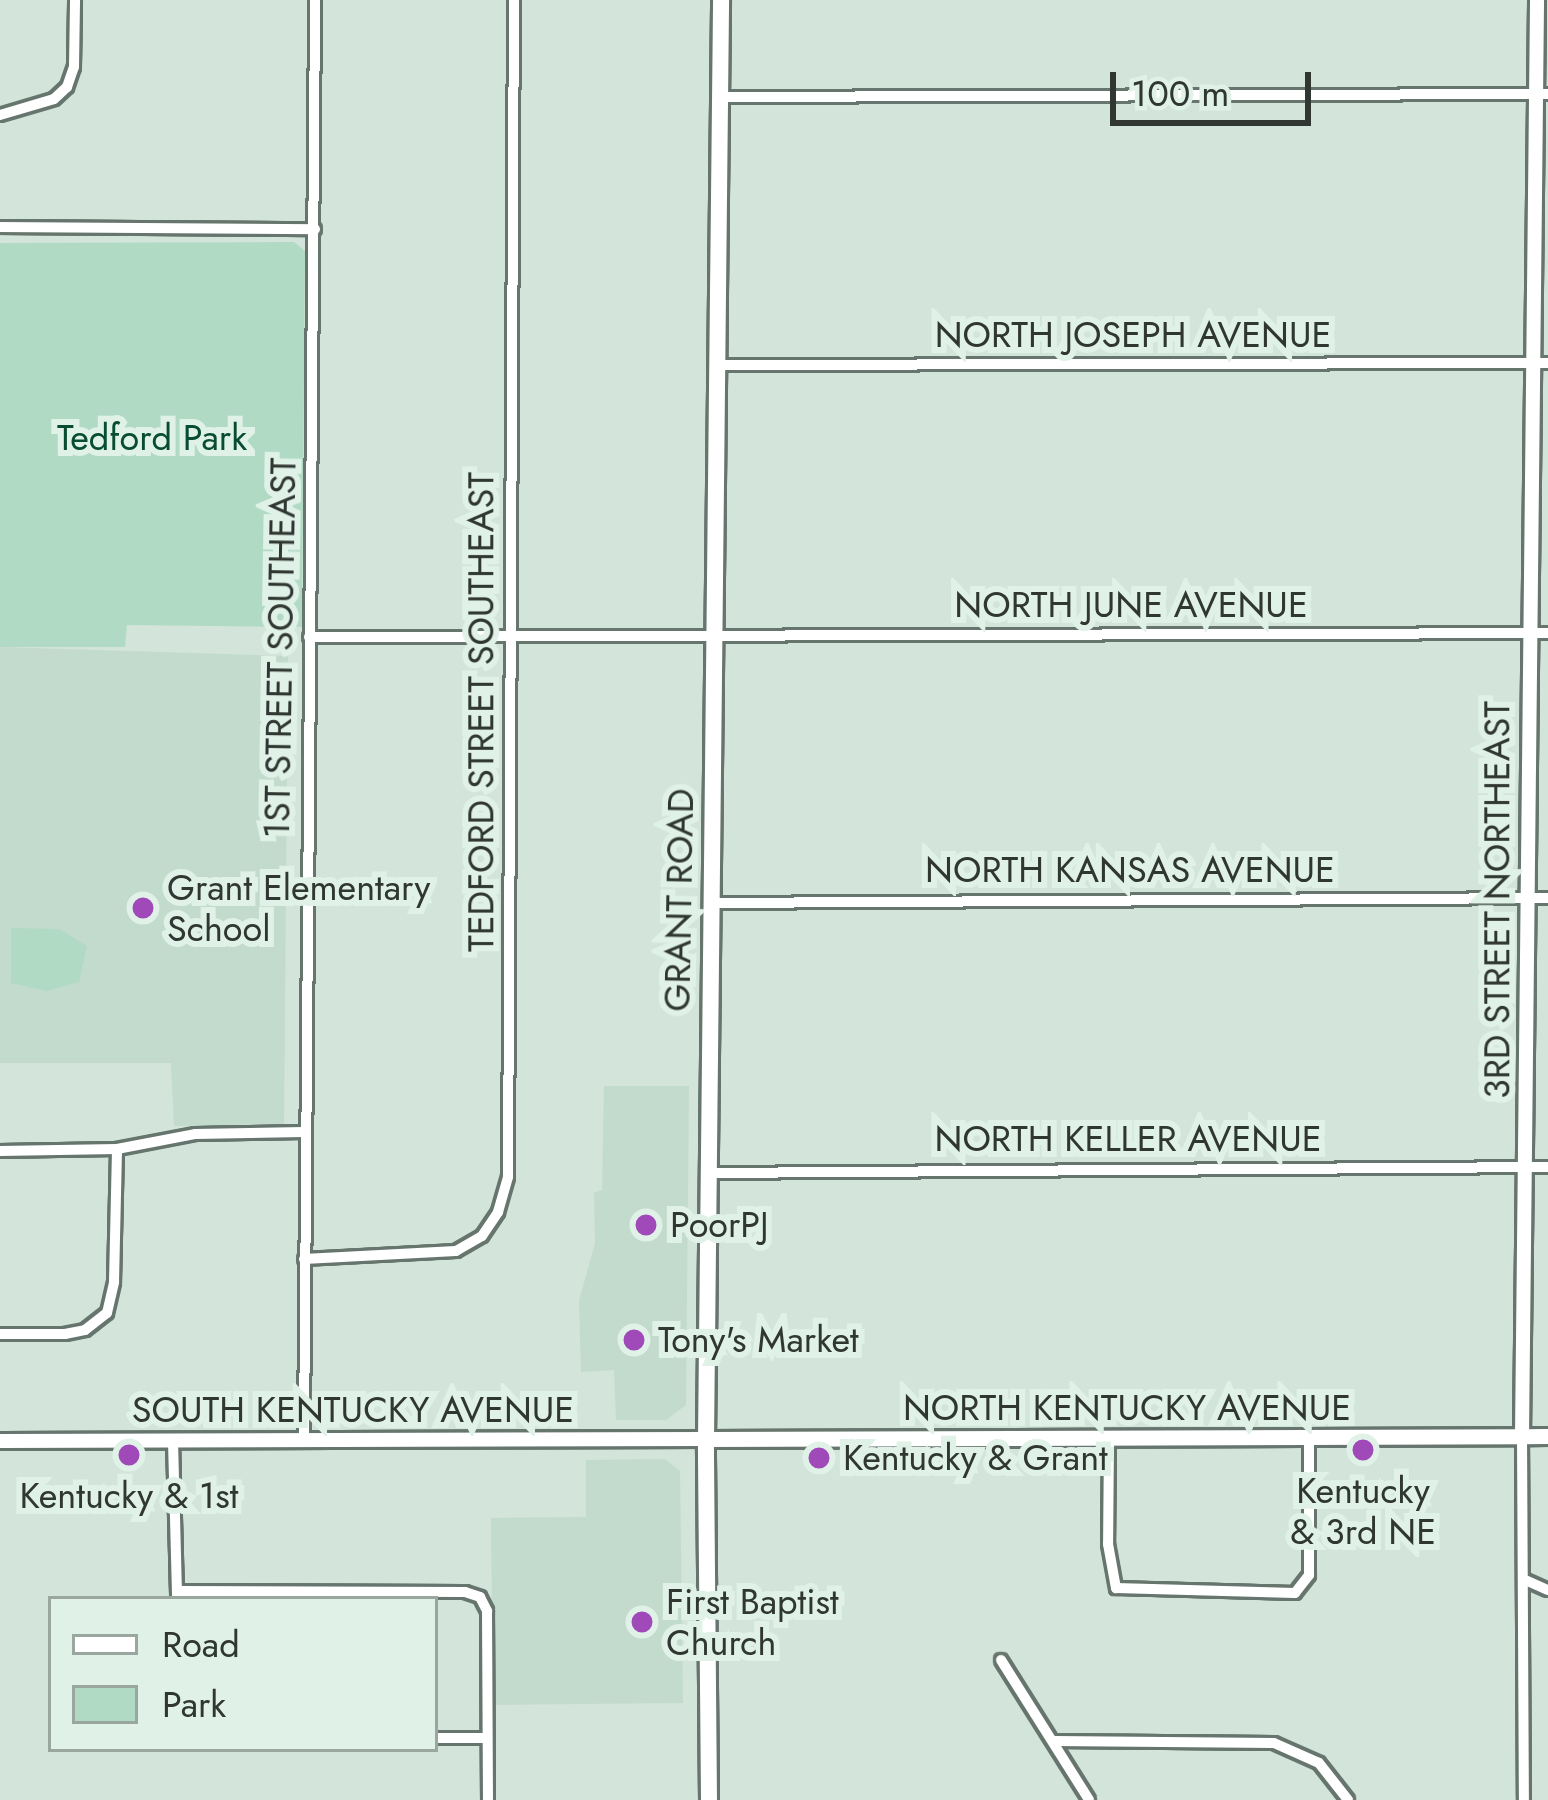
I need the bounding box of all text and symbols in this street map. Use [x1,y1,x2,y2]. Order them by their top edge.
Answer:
scale bar [1116,48,1317,122]
text: 100 m [1131,67,1229,119]
street label: NORTH JOSEPH AVENUE [935,313,1331,357]
park label: Tedford Park [57,416,247,460]
street label: 1ST STREET SOUTHEAST [255,457,305,839]
street label: TEDFORD STREET SOUTHEAST [459,472,503,952]
street label: NORTH JUNE AVENUE [954,583,1308,627]
street label: 3RD STREET NORTHEAST [1475,701,1519,1099]
street label: GRANT ROAD [655,788,703,1012]
street label: NORTH KANSAS AVENUE [925,848,1335,892]
place label: Grant Elementary School [167,865,430,950]
marker: Grant Elementary School [130,895,156,921]
street label: NORTH KELLER AVENUE [934,1117,1322,1161]
place label: PoorPJ [670,1203,769,1247]
marker: PoorPJ [633,1212,659,1238]
place label: Tony's Market [658,1318,859,1362]
marker: Tony's Market [621,1327,647,1353]
street label: NORTH KENTUCKY AVENUE [903,1386,1351,1430]
street label: SOUTH KENTUCKY AVENUE [132,1388,574,1432]
place label: Kentucky & Grant [843,1436,1108,1480]
marker: Kentucky & 3rd NE [1350,1437,1376,1463]
marker: Kentucky & 1st [116,1442,142,1468]
marker: Kentucky & Grant [806,1445,832,1471]
place label: Kentucky & 3rd NE [1290,1468,1436,1553]
place label: Kentucky & 1st [20,1474,238,1518]
place label: First Baptist Church [666,1579,839,1664]
legend [48,1596,438,1752]
marker: First Baptist Church [629,1609,655,1635]
text: Road [162,1618,240,1670]
text: Park [162,1678,226,1730]

